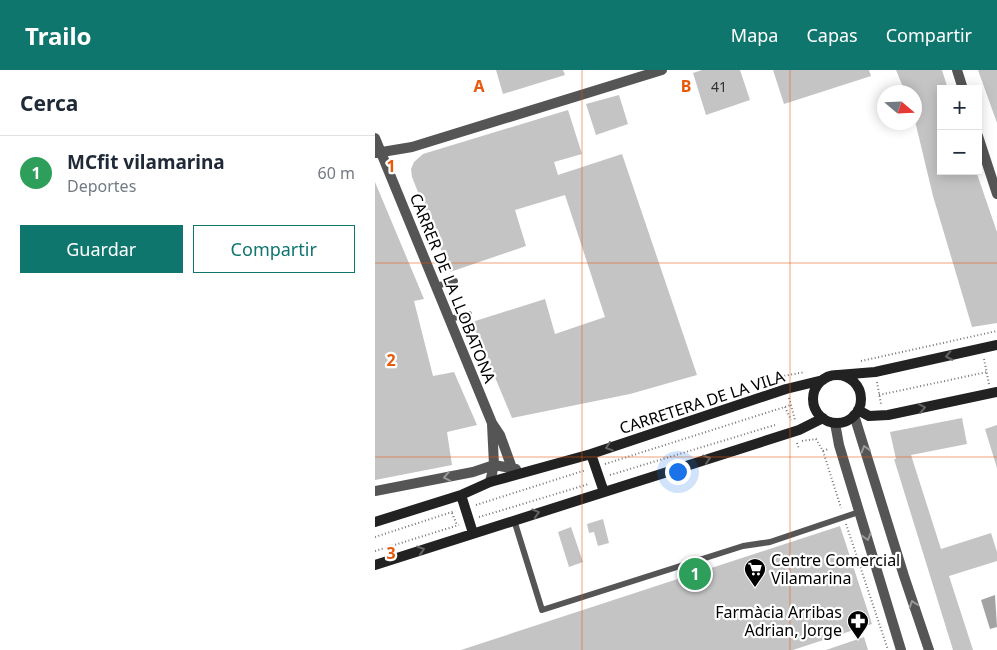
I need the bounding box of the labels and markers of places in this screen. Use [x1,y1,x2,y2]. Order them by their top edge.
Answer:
place label: Centre Comercial Vilamarina [771,549,900,589]
pin: 1 [679,555,711,593]
supermarket icon: Centre Comercial Vilamarina [743,557,767,588]
place label: Farmàcia Arribas Adrian, Jorge [715,601,842,641]
pharmacy icon: Farmàcia Arribas Adrian, Jorge [846,609,870,640]

